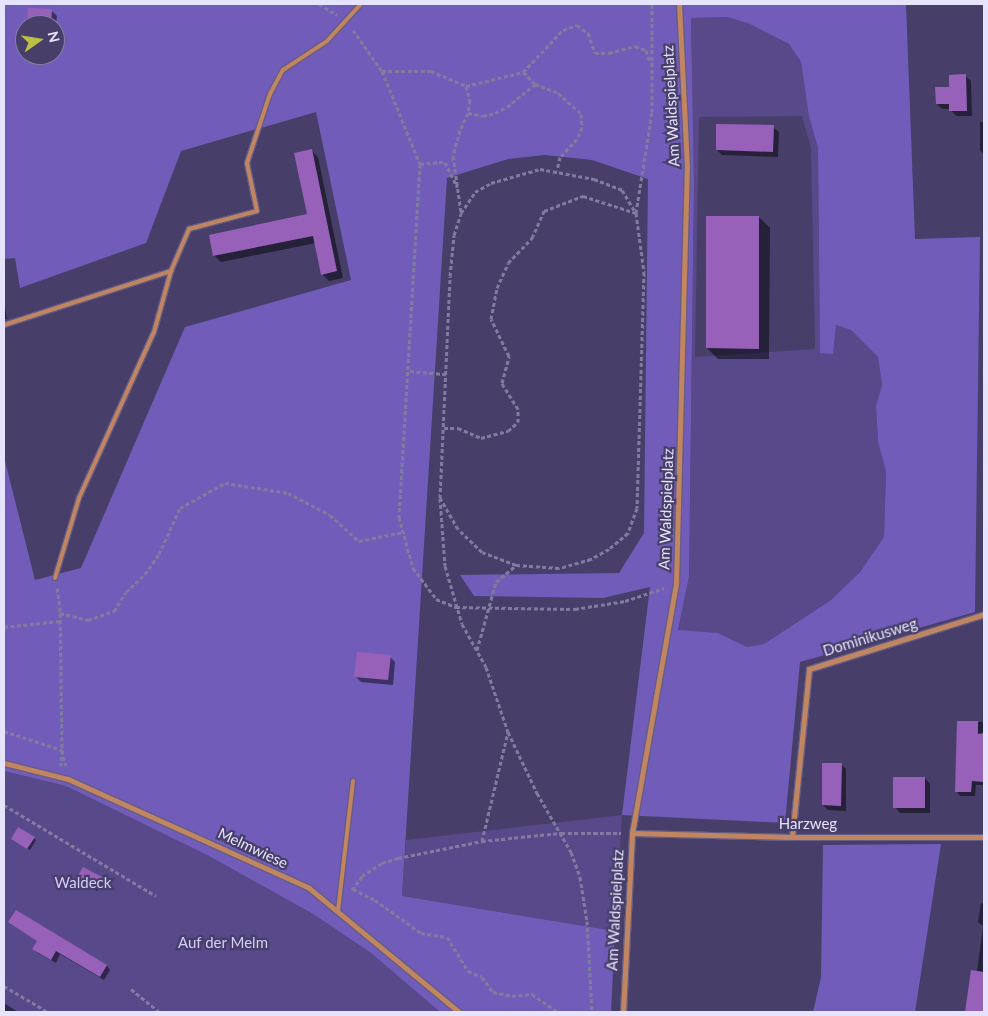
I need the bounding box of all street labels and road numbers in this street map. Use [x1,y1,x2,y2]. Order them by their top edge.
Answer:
street label: Am Waldspielplatz [659,45,683,167]
street label: Am Waldspielplatz [655,448,677,570]
street label: Dominikusweg [821,614,919,660]
street label: Harzweg [779,815,837,833]
street label: Melmwiese [215,824,291,872]
street label: Am Waldspielplatz [603,849,627,971]

